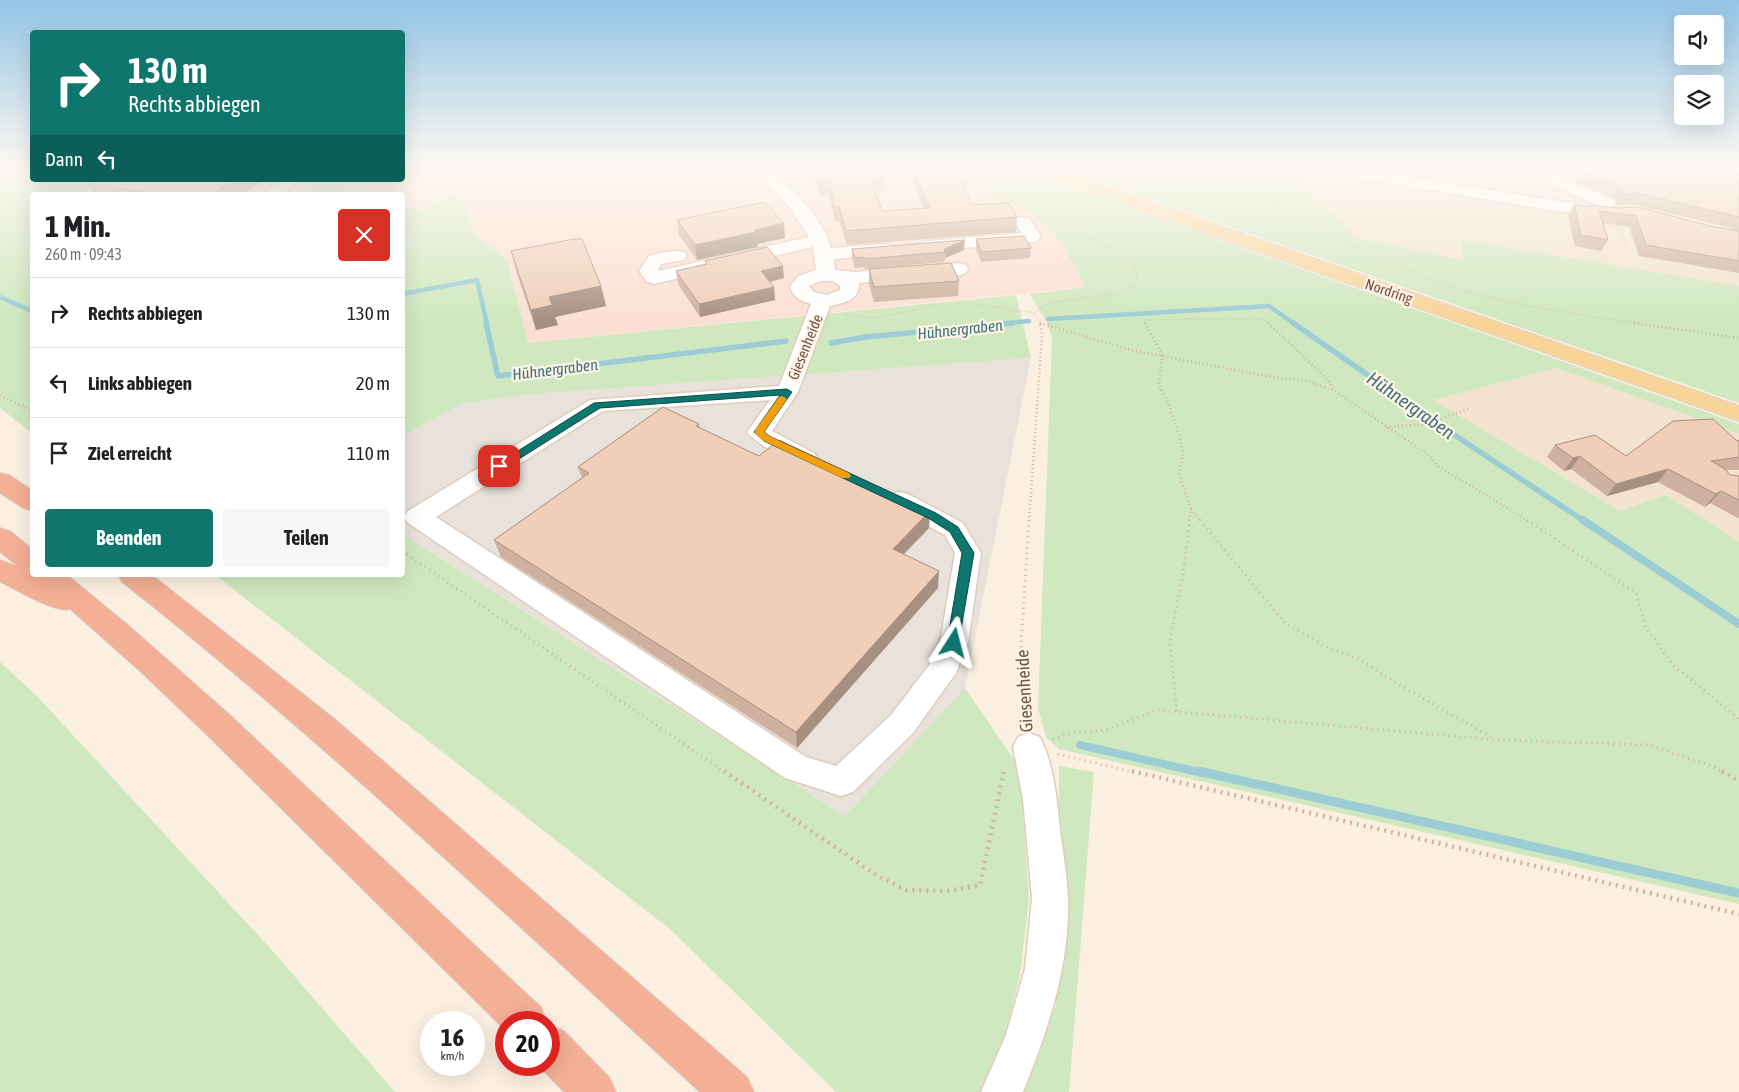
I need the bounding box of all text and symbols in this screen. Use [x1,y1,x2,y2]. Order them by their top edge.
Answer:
map controls [1674,15,1724,125]
button: sound [1674,15,1724,65]
icon: right [45,50,110,115]
text: 130 m [128,50,207,90]
button: layers [1674,75,1724,125]
text: Rechts abbiegen [128,91,261,117]
icon: left [93,145,121,173]
text: Dann [45,148,83,170]
text: 1 Min. [45,209,110,243]
button: close [338,209,390,261]
text: 260 m · 09:43 [45,245,122,263]
street label: Nordring [1363,275,1415,307]
icon: right [45,299,73,327]
text: Rechts abbiegen [88,302,203,324]
text: 130 m [347,302,390,324]
street label: Giesenheide [784,312,826,382]
water label: Hühnergraben [916,316,1004,343]
water label: Hühnergraben [511,355,599,384]
water label: Hühnergraben [1363,367,1459,443]
icon: left [45,369,73,397]
text: Links abbiegen [88,372,192,394]
text: 20 m [356,372,390,394]
icon: arrive [45,439,73,467]
text: Ziel erreicht [88,442,172,464]
text: 110 m [347,442,390,464]
pin [478,445,520,487]
icon: arrive [485,452,513,480]
button: Beenden [45,509,213,567]
button: Teilen [223,509,390,567]
position arrow [927,616,979,668]
street label: Giesenheide [1011,649,1037,733]
speed limit sign: 20 [495,1011,560,1076]
text: 16 [441,1023,464,1051]
text: km/h [441,1049,464,1063]

